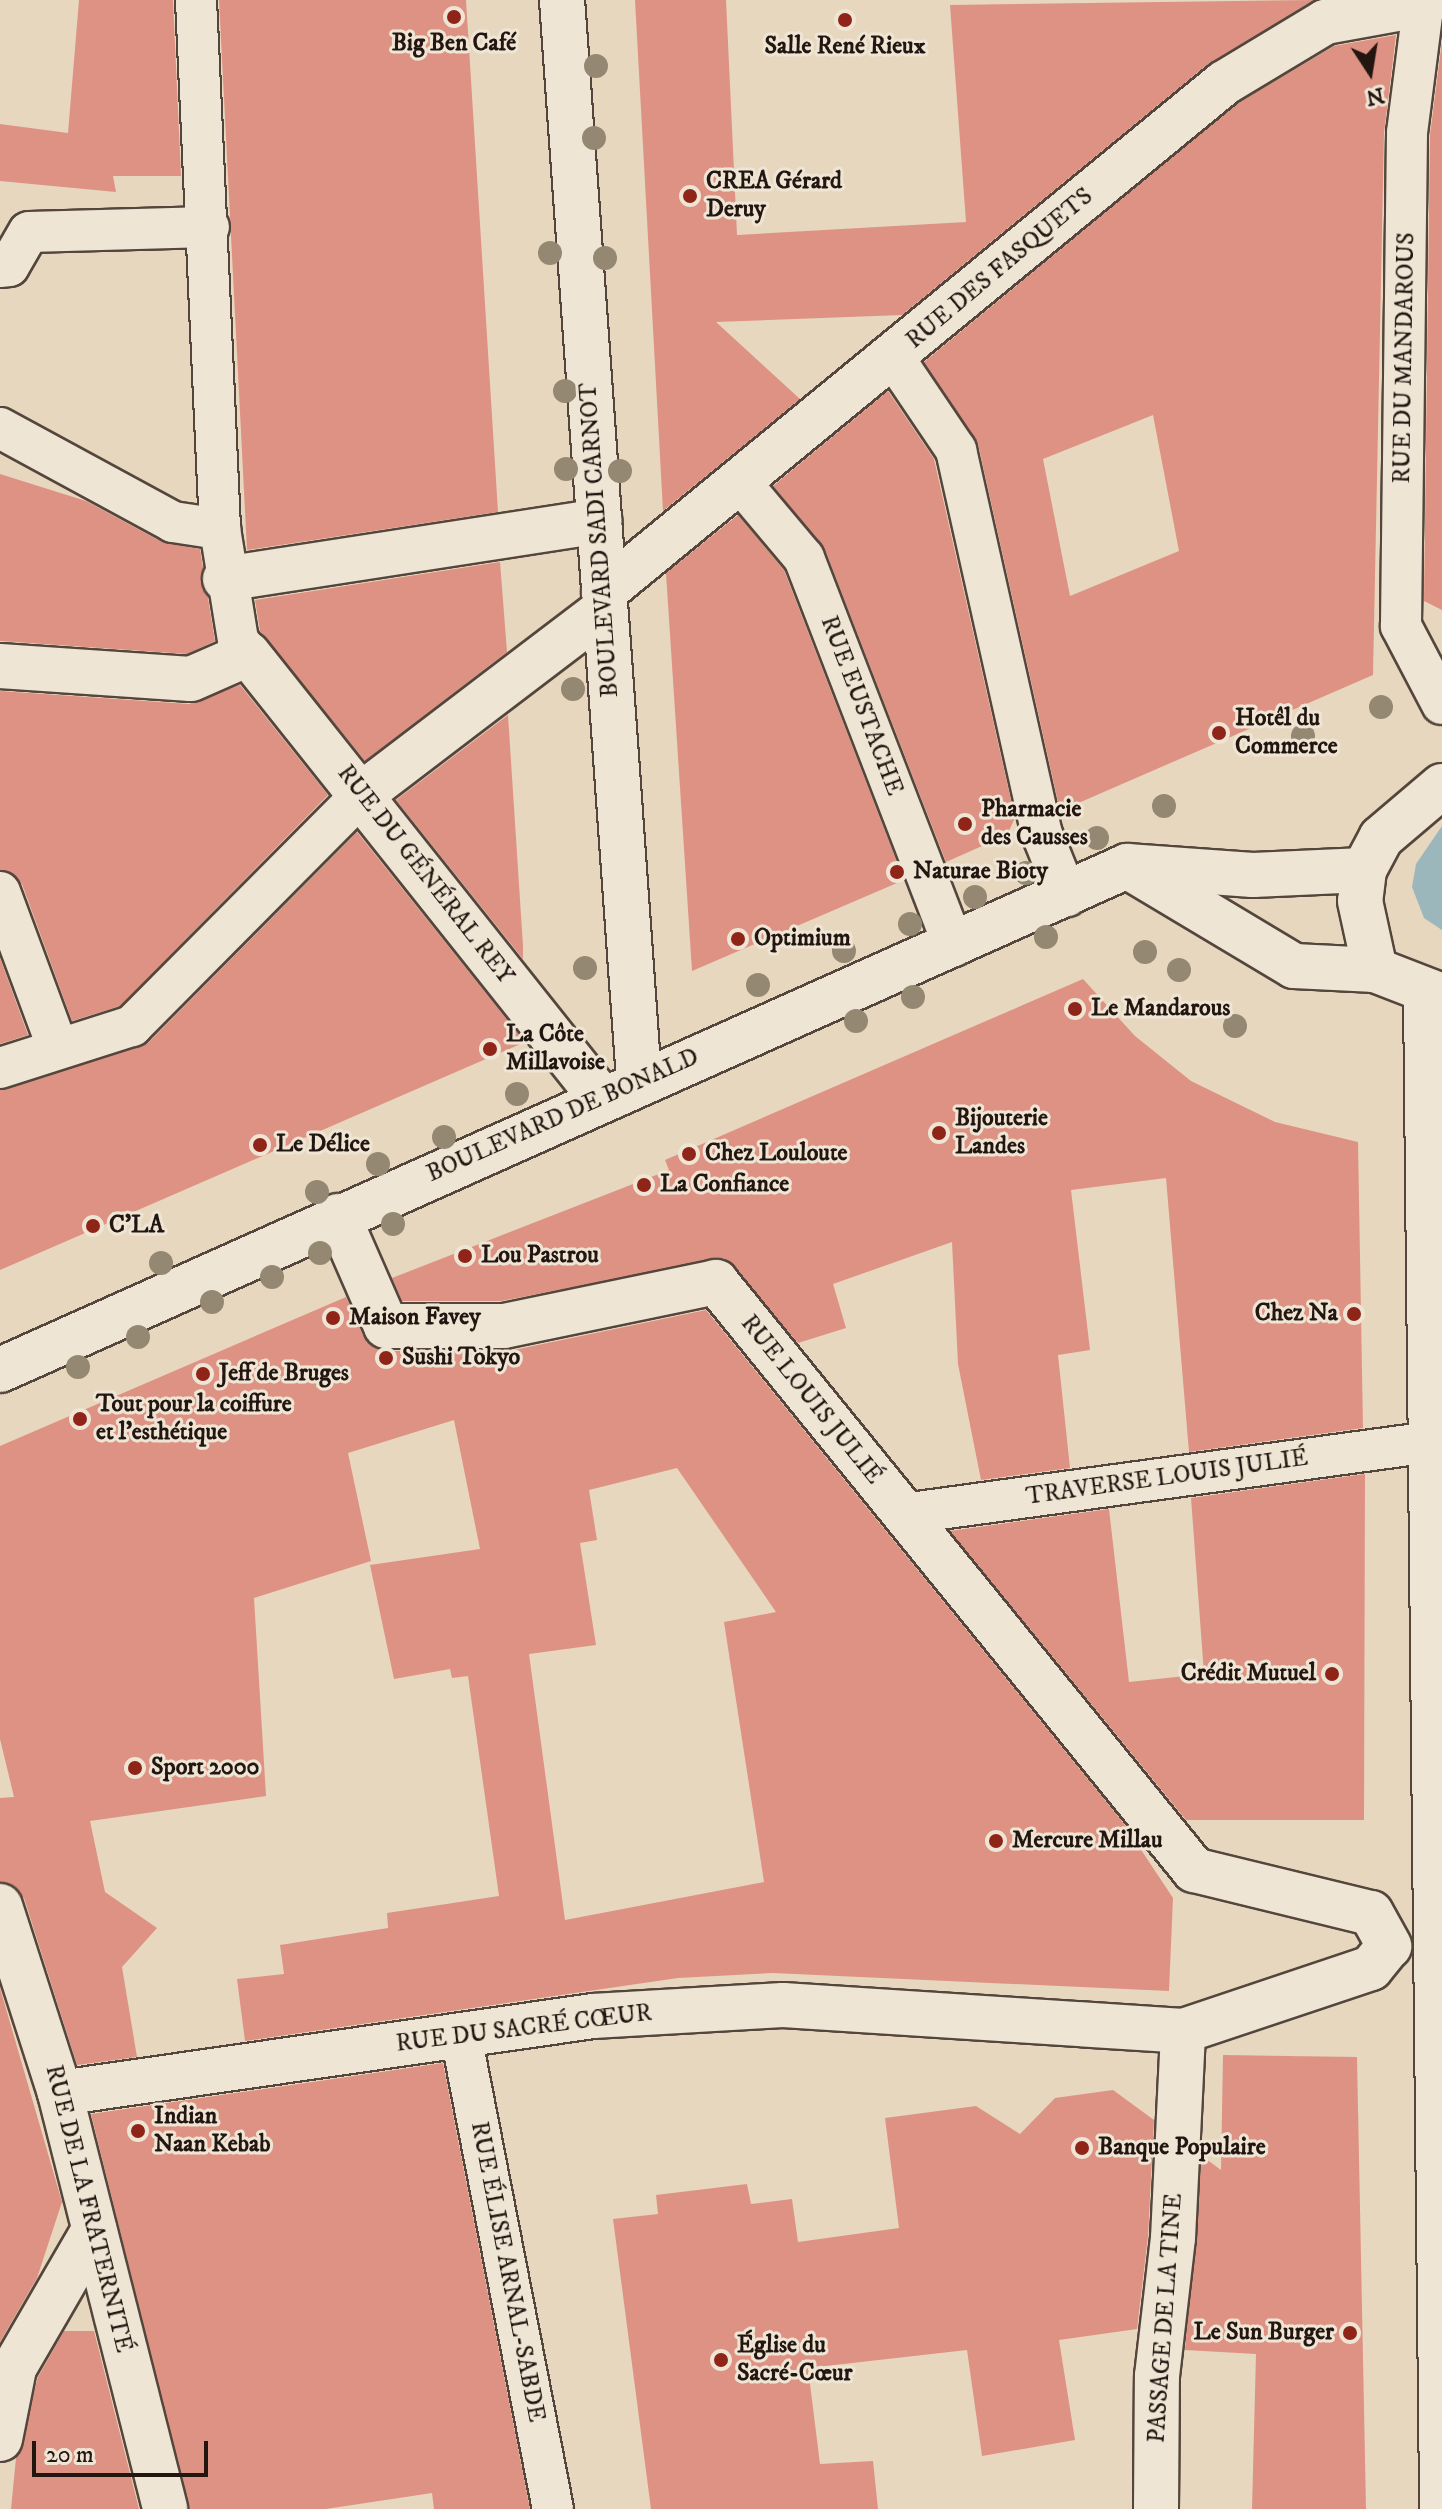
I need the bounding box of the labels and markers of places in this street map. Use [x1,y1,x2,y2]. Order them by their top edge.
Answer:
marker: Big Ben Café [445,8,463,26]
marker: Salle René Rieux [836,11,854,29]
place label: Big Ben Café [392,30,516,58]
place label: Salle René Rieux [765,33,925,61]
place label: CREA Gérard Deruy [706,168,842,224]
marker: CREA Gérard Deruy [681,187,699,205]
place label: Hotêl du Commerce [1235,705,1338,761]
marker: Hotêl du Commerce [1210,724,1228,742]
place label: Pharmacie des Causses [981,796,1088,852]
marker: Pharmacie des Causses [956,815,974,833]
place label: Naturae Bioty [913,858,1048,886]
marker: Naturae Bioty [888,863,906,881]
place label: Optimium [754,925,851,953]
marker: Optimium [729,930,747,948]
place label: Le Mandarous [1091,995,1230,1023]
marker: Le Mandarous [1066,1000,1084,1018]
place label: La Côte Millavoise [506,1021,605,1077]
marker: La Côte Millavoise [481,1040,499,1058]
place label: Bijouterie Landes [955,1105,1048,1161]
marker: Bijouterie Landes [930,1124,948,1142]
place label: Le Délice [276,1131,370,1159]
marker: Le Délice [251,1136,269,1154]
place label: Chez Louloute [705,1140,848,1168]
marker: Chez Louloute [680,1145,698,1163]
place label: La Confiance [660,1171,789,1199]
marker: La Confiance [635,1176,653,1194]
place label: C’LA [109,1212,164,1240]
marker: C’LA [84,1217,102,1235]
place label: Lou Pastrou [481,1242,599,1270]
marker: Lou Pastrou [456,1247,474,1265]
place label: Chez Na [1255,1300,1338,1328]
place label: Maison Favey [349,1304,481,1332]
marker: Chez Na [1345,1305,1363,1323]
marker: Maison Favey [324,1309,342,1327]
place label: Sushi Tokyo [402,1344,520,1372]
marker: Sushi Tokyo [377,1349,395,1367]
place label: Jeff de Bruges [219,1360,349,1388]
marker: Jeff de Bruges [194,1365,212,1383]
place label: Tout pour la coiffure et l’esthétique [96,1391,292,1447]
marker: Tout pour la coiffure et l’esthétique [71,1410,89,1428]
place label: Crédit Mutuel [1181,1660,1316,1688]
marker: Crédit Mutuel [1323,1665,1341,1683]
place label: Sport 2000 [151,1754,260,1782]
marker: Sport 2000 [126,1759,144,1777]
place label: Mercure Millau [1012,1827,1163,1855]
marker: Mercure Millau [987,1832,1005,1850]
place label: Indian Naan Kebab [154,2103,270,2159]
marker: Indian Naan Kebab [129,2122,147,2140]
place label: Banque Populaire [1098,2134,1266,2162]
marker: Banque Populaire [1073,2139,1091,2157]
place label: Le Sun Burger [1194,2319,1334,2347]
marker: Le Sun Burger [1341,2324,1359,2342]
place label: Église du Sacré-Cœur [737,2332,852,2388]
marker: Église du Sacré-Cœur [712,2351,730,2369]

